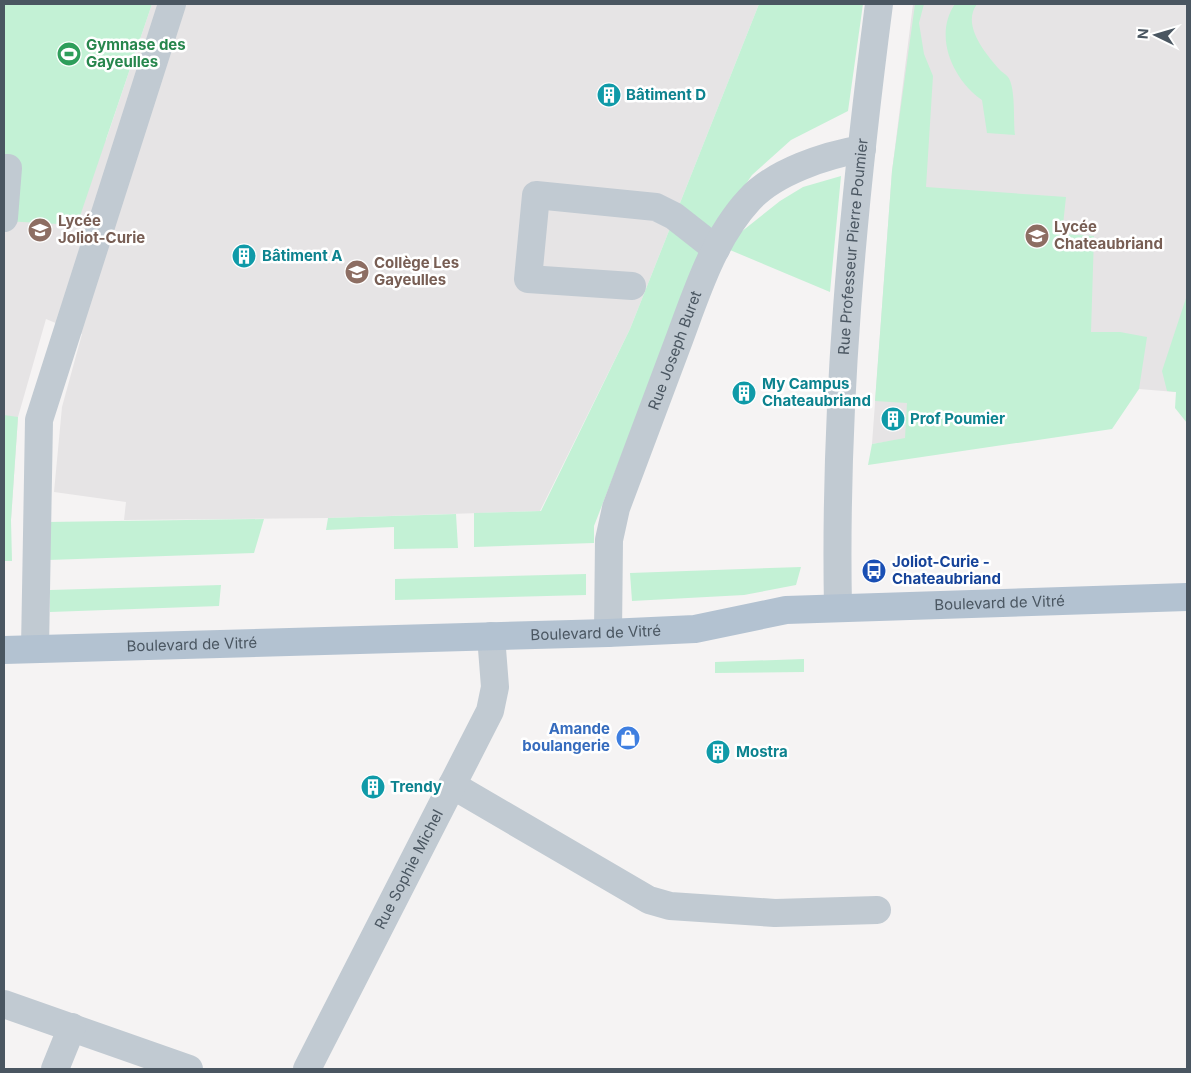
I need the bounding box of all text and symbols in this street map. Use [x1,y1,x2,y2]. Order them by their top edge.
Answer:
north arrow [1131,10,1181,60]
text: N [1134,28,1151,40]
place label: Gymnase des Gayeulles [86,35,186,71]
sports icon: Gymnase des Gayeulles [56,41,82,67]
building icon: Bâtiment D [596,82,622,108]
place label: Bâtiment D [626,85,706,104]
street label: Rue Professeur Pierre Poumier [834,137,872,355]
place label: Lycée Joliot-Curie [58,211,145,247]
school or university icon: Lycée Joliot-Curie [27,217,53,243]
place label: Lycée Chateaubriand [1054,217,1163,253]
school or university icon: Lycée Chateaubriand [1024,223,1050,249]
building icon: Bâtiment A [231,243,257,269]
place label: Bâtiment A [262,246,342,265]
place label: Collège Les Gayeulles [374,253,459,289]
school or university icon: Collège Les Gayeulles [344,259,370,285]
street label: Rue Joseph Buret [644,288,705,413]
place label: My Campus Chateaubriand [762,374,871,410]
building icon: My Campus Chateaubriand [731,380,757,406]
building icon: Prof Poumier [880,406,906,432]
place label: Prof Poumier [910,409,1005,428]
place label: Joliot-Curie - Chateaubriand [892,552,1001,588]
bus stop icon: Joliot-Curie - Chateaubriand [861,558,887,584]
street label: Boulevard de Vitré [934,591,1065,614]
street label: Boulevard de Vitré [530,621,661,644]
street label: Boulevard de Vitré [126,633,257,656]
place label: Amande boulangerie [522,719,610,755]
shop icon: Amande boulangerie [615,725,641,751]
building icon: Mostra [705,739,731,765]
place label: Mostra [736,742,788,761]
building icon: Trendy [360,774,386,800]
place label: Trendy [390,777,442,796]
street label: Rue Sophie Michel [370,806,447,932]

